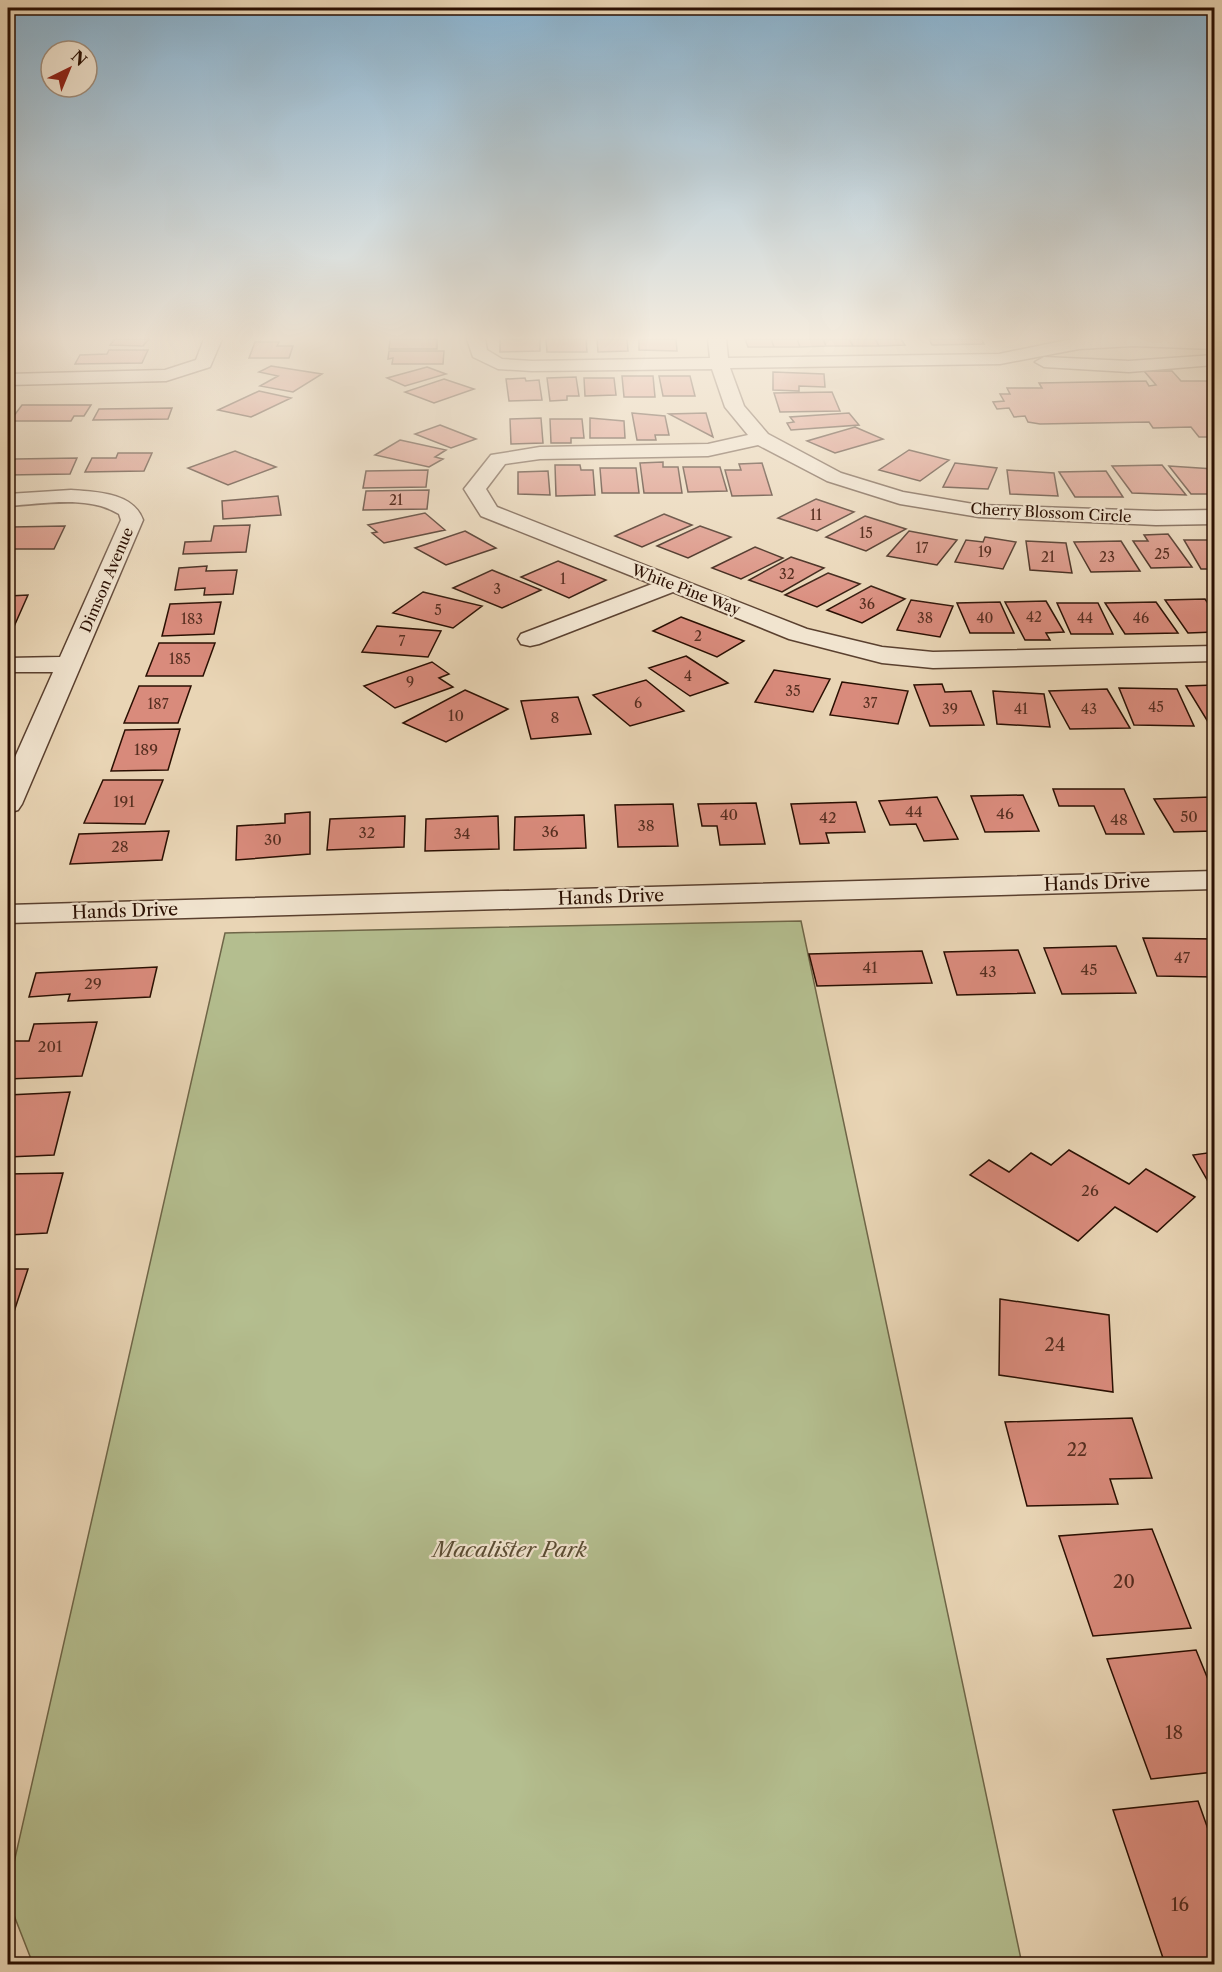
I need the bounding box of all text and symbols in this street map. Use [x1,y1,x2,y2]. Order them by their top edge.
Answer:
north arrow [39,39,99,99]
text: N [67,46,91,70]
house number: 21 [389,491,403,509]
street label: Cherry Blossom Circle [970,499,1132,526]
house number: 11 [810,506,822,524]
street label: Dimson Avenue [76,524,137,635]
house number: 15 [859,524,873,542]
house number: 17 [916,539,928,557]
house number: 19 [978,543,992,561]
house number: 25 [1154,545,1170,563]
house number: 21 [1041,548,1055,566]
house number: 23 [1099,548,1115,566]
street label: White Pine Way [628,560,744,619]
house number: 32 [779,565,795,583]
house number: 1 [560,570,566,588]
house number: 3 [493,580,501,598]
house number: 36 [859,595,875,613]
house number: 5 [434,601,442,619]
house number: 42 [1026,608,1042,626]
house number: 38 [917,609,933,627]
house number: 40 [977,609,994,627]
house number: 44 [1077,609,1093,627]
house number: 46 [1133,609,1149,627]
house number: 183 [181,610,203,628]
house number: 2 [694,627,702,645]
house number: 7 [399,632,406,650]
house number: 185 [169,650,191,668]
house number: 4 [684,667,692,685]
house number: 9 [406,673,414,691]
house number: 35 [785,682,801,700]
house number: 6 [634,694,642,712]
house number: 37 [863,694,877,712]
house number: 187 [147,695,169,713]
house number: 45 [1148,698,1164,716]
house number: 39 [942,700,958,718]
house number: 41 [1014,700,1028,718]
house number: 43 [1081,700,1097,718]
house number: 10 [448,706,464,725]
house number: 8 [551,708,560,727]
house number: 189 [134,740,158,759]
house number: 191 [113,792,135,811]
house number: 44 [905,802,923,821]
house number: 46 [996,804,1014,823]
house number: 40 [720,805,738,824]
house number: 50 [1180,807,1198,826]
house number: 42 [819,808,837,827]
house number: 48 [1110,810,1128,829]
house number: 38 [637,816,655,835]
house number: 36 [541,822,559,841]
house number: 32 [359,823,375,842]
house number: 34 [454,824,470,843]
house number: 30 [264,830,282,849]
house number: 28 [111,837,129,856]
street label: Hands Drive [1043,870,1151,896]
street label: Hands Drive [557,884,665,910]
street label: Hands Drive [71,898,179,924]
house number: 47 [1174,948,1191,967]
house number: 41 [863,958,878,977]
house number: 45 [1081,960,1097,979]
house number: 43 [980,962,996,981]
house number: 29 [84,974,102,993]
house number: 201 [38,1037,63,1056]
house number: 26 [1081,1181,1099,1200]
house number: 24 [1045,1334,1065,1356]
house number: 22 [1067,1439,1087,1461]
park label: Macalister Park [430,1537,587,1562]
house number: 20 [1113,1571,1135,1593]
house number: 18 [1165,1722,1183,1744]
house number: 16 [1171,1894,1189,1916]

